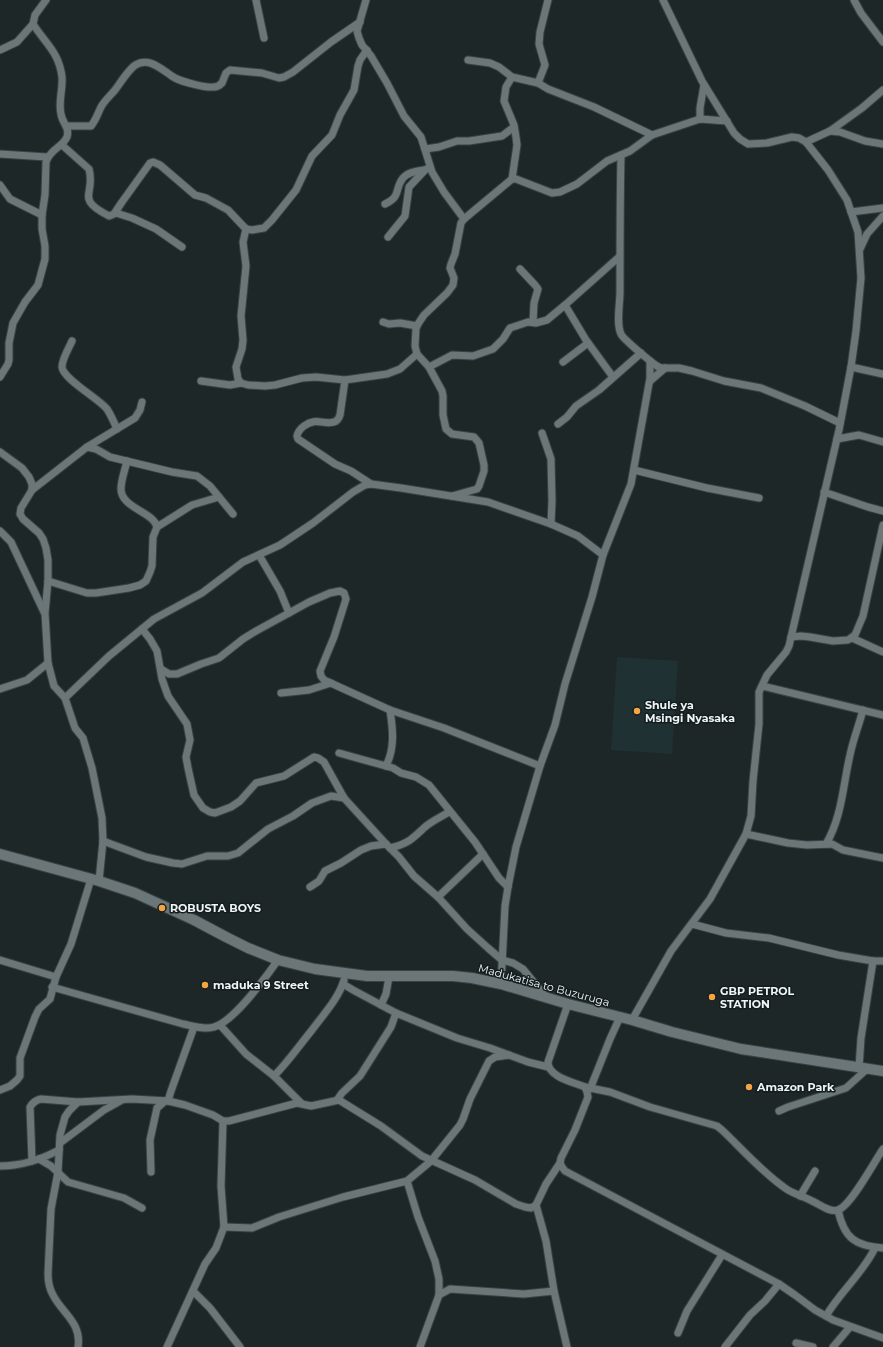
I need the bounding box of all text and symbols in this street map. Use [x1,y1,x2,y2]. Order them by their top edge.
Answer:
place label: Shule ya Msingi Nyasaka [645,698,735,725]
marker: Shule ya Msingi Nyasaka [632,706,642,716]
place label: ROBUSTA BOYS [170,901,261,915]
marker: ROBUSTA BOYS [157,903,167,913]
street label: Madukatisa to Buzuruga [477,961,611,1009]
place label: maduka 9 Street [213,978,309,992]
marker: maduka 9 Street [200,980,210,990]
place label: GBP PETROL STATION [720,984,795,1011]
marker: GBP PETROL STATION [707,992,717,1002]
place label: Amazon Park [756,1080,835,1094]
marker: Amazon Park [744,1082,754,1092]

